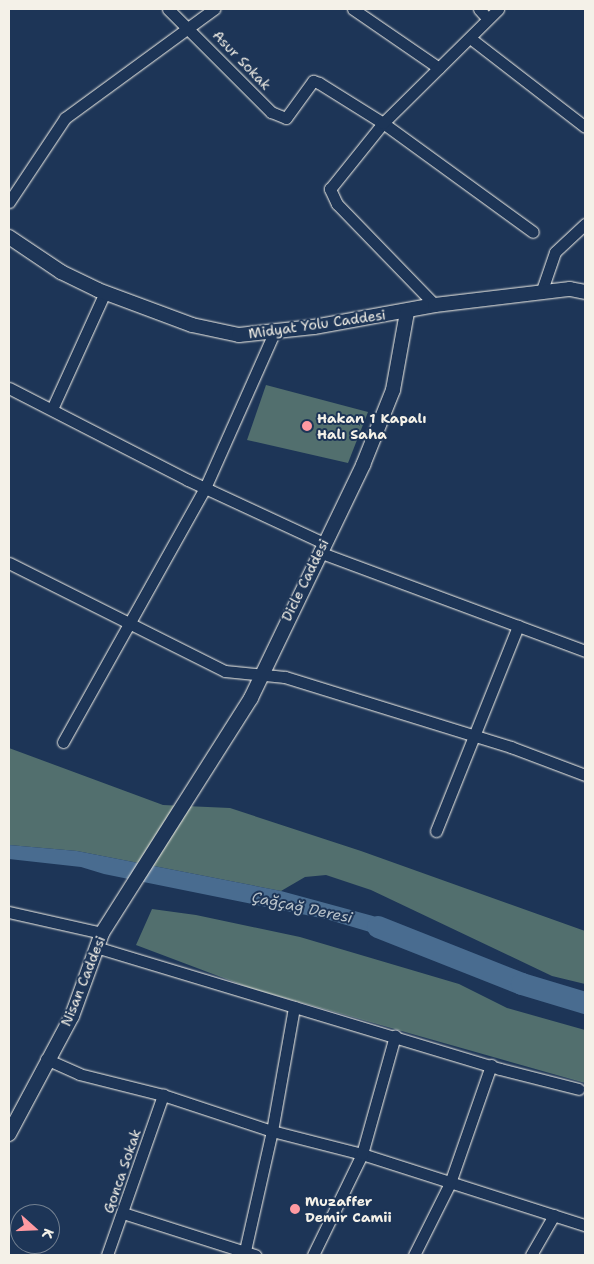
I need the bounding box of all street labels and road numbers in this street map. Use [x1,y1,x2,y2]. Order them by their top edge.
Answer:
street label: Asur Sokak [209,27,275,93]
street label: Midyat Yolu Caddesi [247,306,387,342]
street label: Dicle Caddesi [278,536,332,624]
street label: Nisan Caddesi [57,933,109,1029]
street label: Gonca Sokak [100,1127,144,1215]

